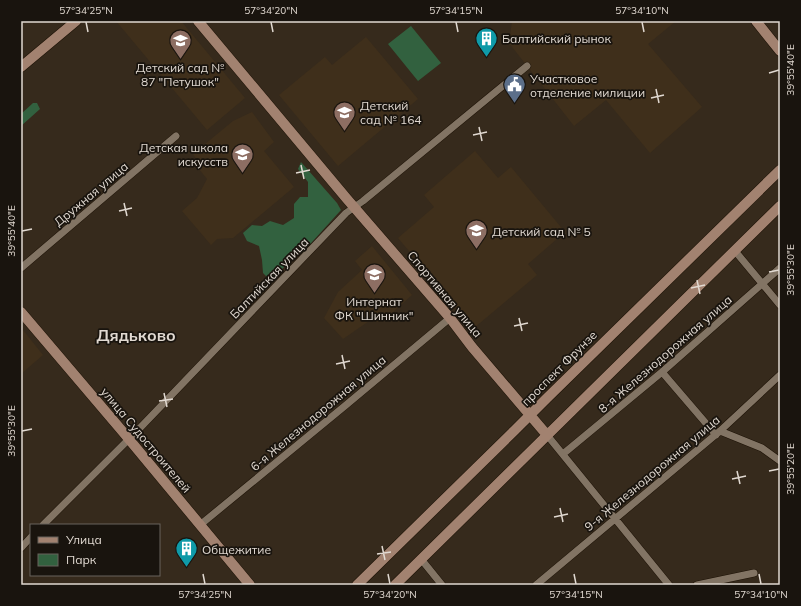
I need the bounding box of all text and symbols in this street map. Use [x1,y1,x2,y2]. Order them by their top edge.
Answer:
text: 57°34'25"N [59,4,113,17]
text: 57°34'20"N [244,4,298,17]
text: 57°34'15"N [429,4,483,17]
text: 57°34'10"N [615,4,669,17]
building icon: Балтийский рынок [474,25,500,58]
school or university icon: Детский сад № 87 "Петушок" [167,27,193,60]
place label: Балтийский рынок [502,31,612,46]
text: 39°55'40"E [784,44,797,96]
place label: Детский сад № 87 "Петушок" [136,60,224,89]
place label: Участковое отделение милиции [529,71,645,100]
public building icon: Участковое отделение милиции [501,72,527,105]
place label: Детский сад № 164 [360,98,422,127]
school or university icon: Детский сад № 164 [331,99,357,132]
place label: Детская школа искусств [139,140,228,169]
school or university icon: Детская школа искусств [230,141,256,174]
street label: Дружная улица [51,159,131,229]
text: 39°55'40"E [5,205,18,257]
school or university icon: Детский сад № 5 [463,218,489,251]
place label: Детский сад № 5 [492,224,591,239]
street label: Балтийская улица [227,234,311,322]
text: 39°55'30"E [784,244,797,296]
street label: Спортивная улица [405,248,485,340]
school or university icon: Интернат ФК "Шинник" [361,261,387,294]
street label: 8-я Железнодорожная улица [595,292,735,416]
place label: Интернат ФК "Шинник" [335,294,413,323]
district label: Дядьково [96,325,176,345]
street label: проспект Фрунзе [518,327,600,409]
street label: 6-я Железнодорожная улица [247,352,389,474]
street label: улица Судостроителей [98,384,194,496]
text: 39°55'30"E [5,405,18,457]
street label: 9-я Железнодорожная улица [581,412,723,534]
text: 39°55'20"E [784,443,797,495]
legend [30,524,160,576]
text: Улица [65,532,102,547]
building icon: Общежитие [173,536,199,569]
place label: Общежитие [202,542,271,557]
text: Парк [66,552,97,567]
text: 57°34'25"N [178,588,232,601]
text: 57°34'20"N [363,588,417,601]
text: 57°34'15"N [549,588,603,601]
text: 57°34'10"N [734,588,788,601]

